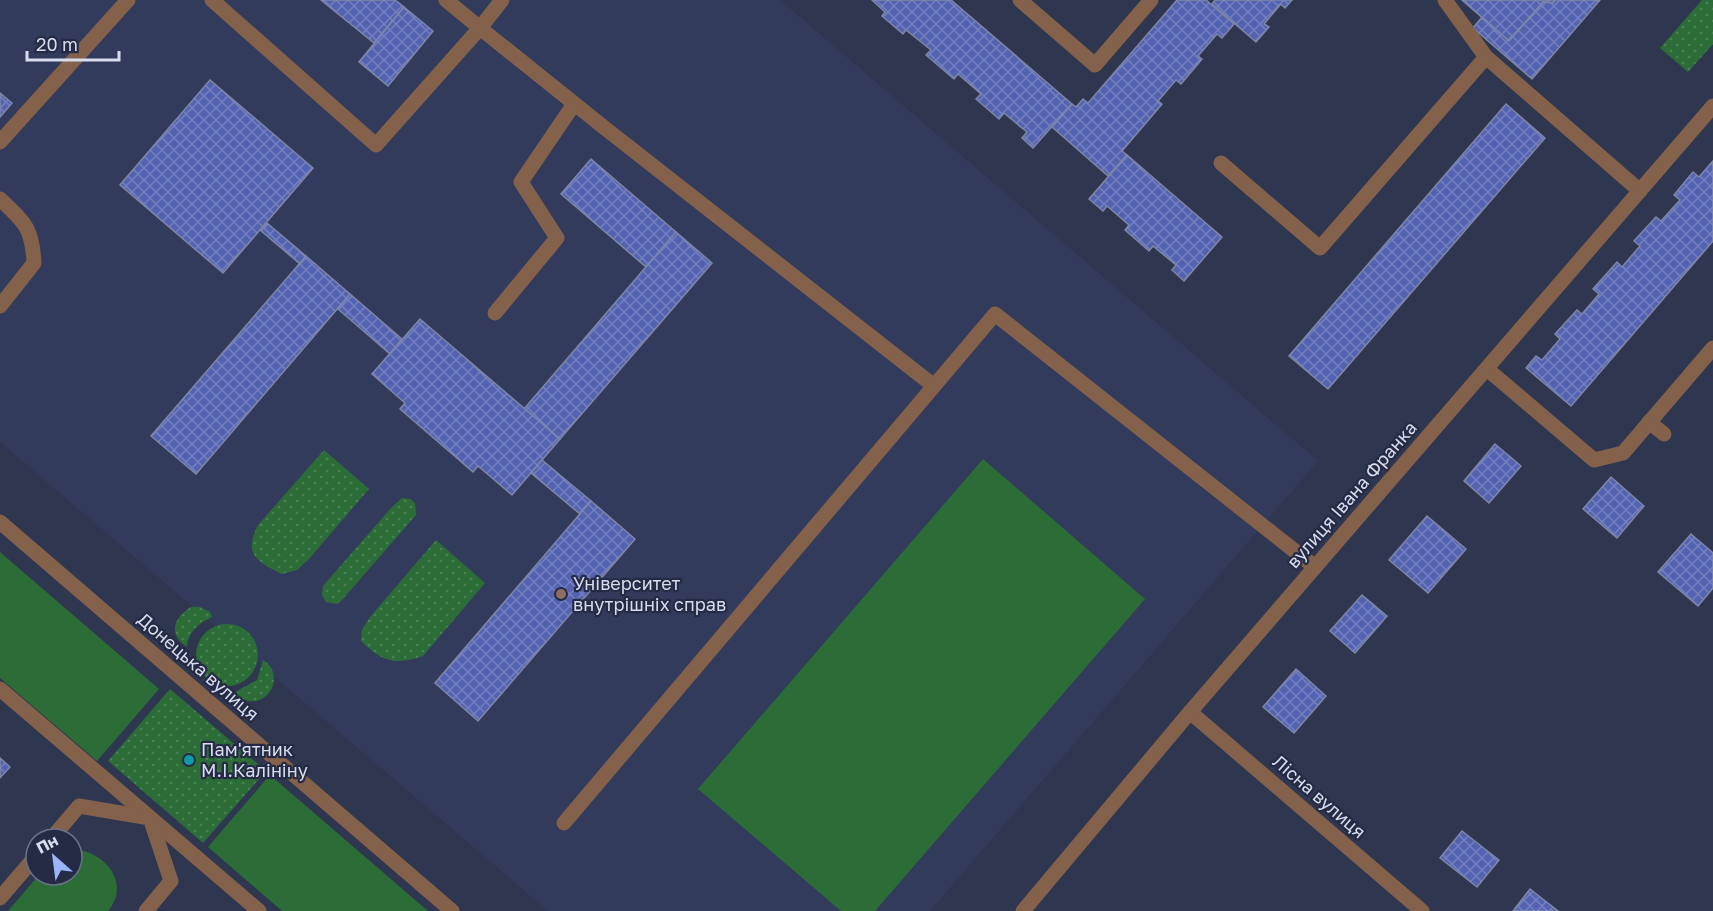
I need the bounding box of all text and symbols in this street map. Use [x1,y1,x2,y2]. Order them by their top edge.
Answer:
scale bar [27,24,118,62]
text: 20 m [36,33,78,55]
street label: вулиця Івана Франка [1282,417,1421,572]
place label: Університет внутрішніх справ [573,572,726,615]
marker: Університет внутрішніх справ [554,587,568,601]
street label: Донецька вулиця [134,608,264,725]
place label: Пам'ятник М.І.Калініну [201,738,308,781]
street label: Лісна вулиця [1269,750,1371,843]
marker: Пам'ятник М.І.Калініну [182,753,196,767]
north arrow [24,827,84,887]
text: Пн [33,830,61,858]

